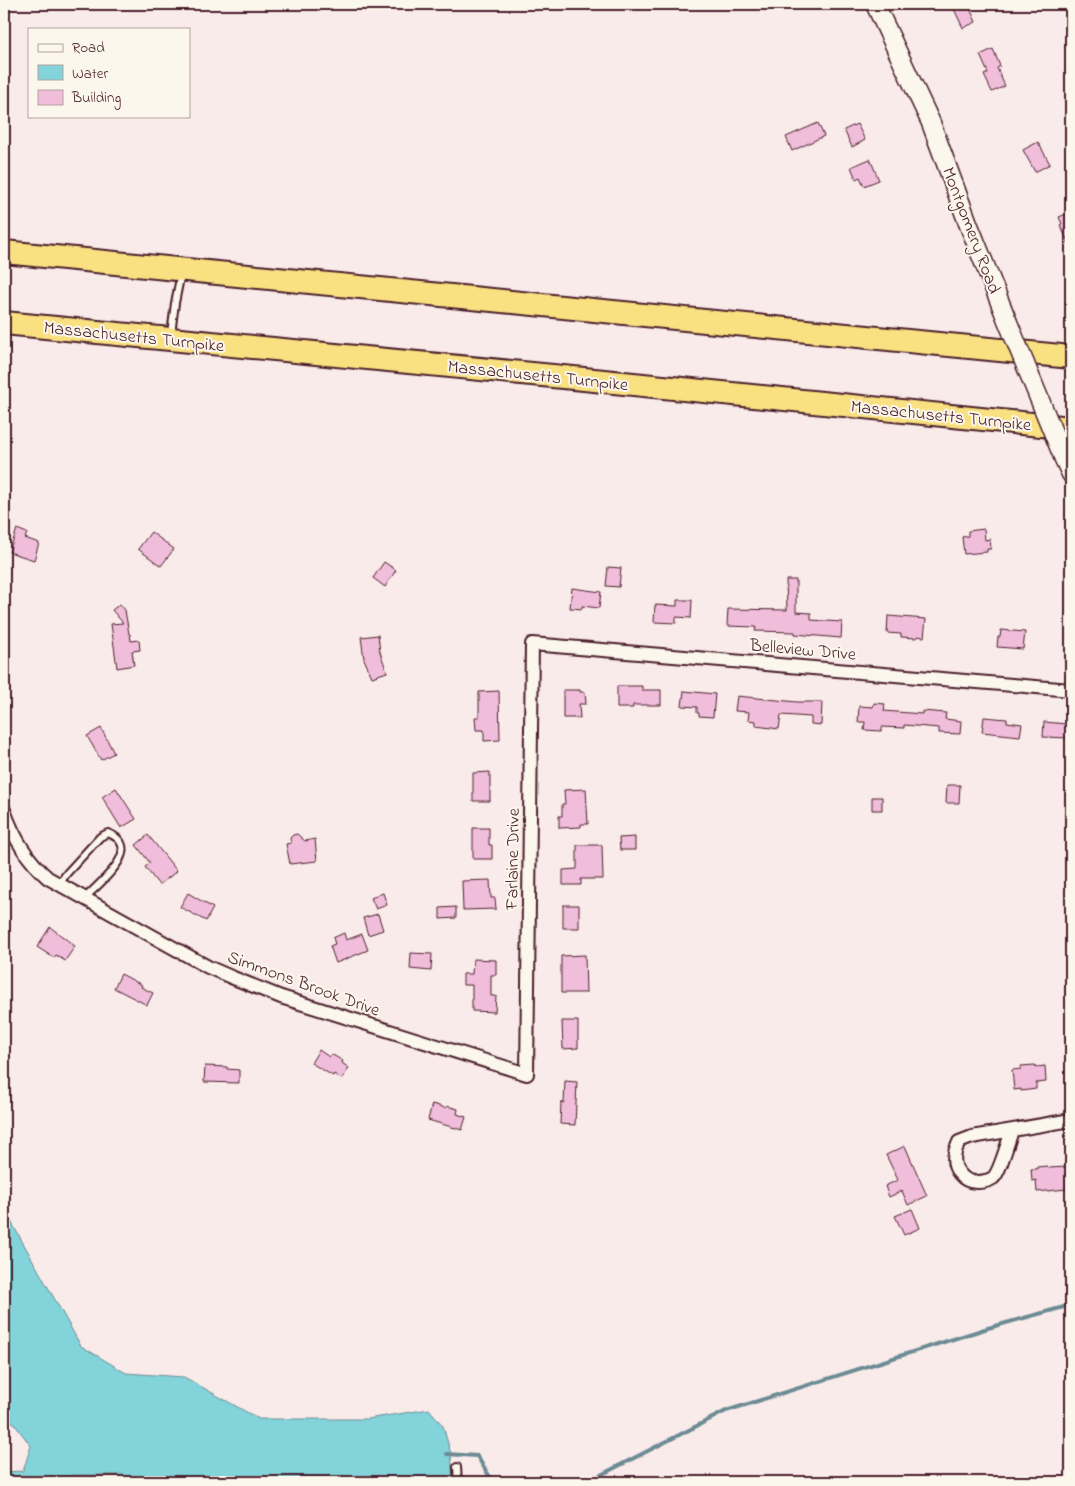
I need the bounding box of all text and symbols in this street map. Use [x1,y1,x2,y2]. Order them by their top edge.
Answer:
legend [28,28,190,118]
text: Road [72,37,105,59]
text: Water [72,63,108,85]
text: Building [71,87,121,110]
street label: Montgomery Road [933,164,1006,298]
street label: Massachusetts Turnpike [42,316,226,360]
street label: Massachusetts Turnpike [446,355,630,399]
street label: Massachusetts Turnpike [849,395,1033,439]
street label: Belleview Drive [748,633,858,669]
street label: Farlaine Drive [500,807,528,911]
street label: Simmons Brook Drive [223,945,384,1025]

